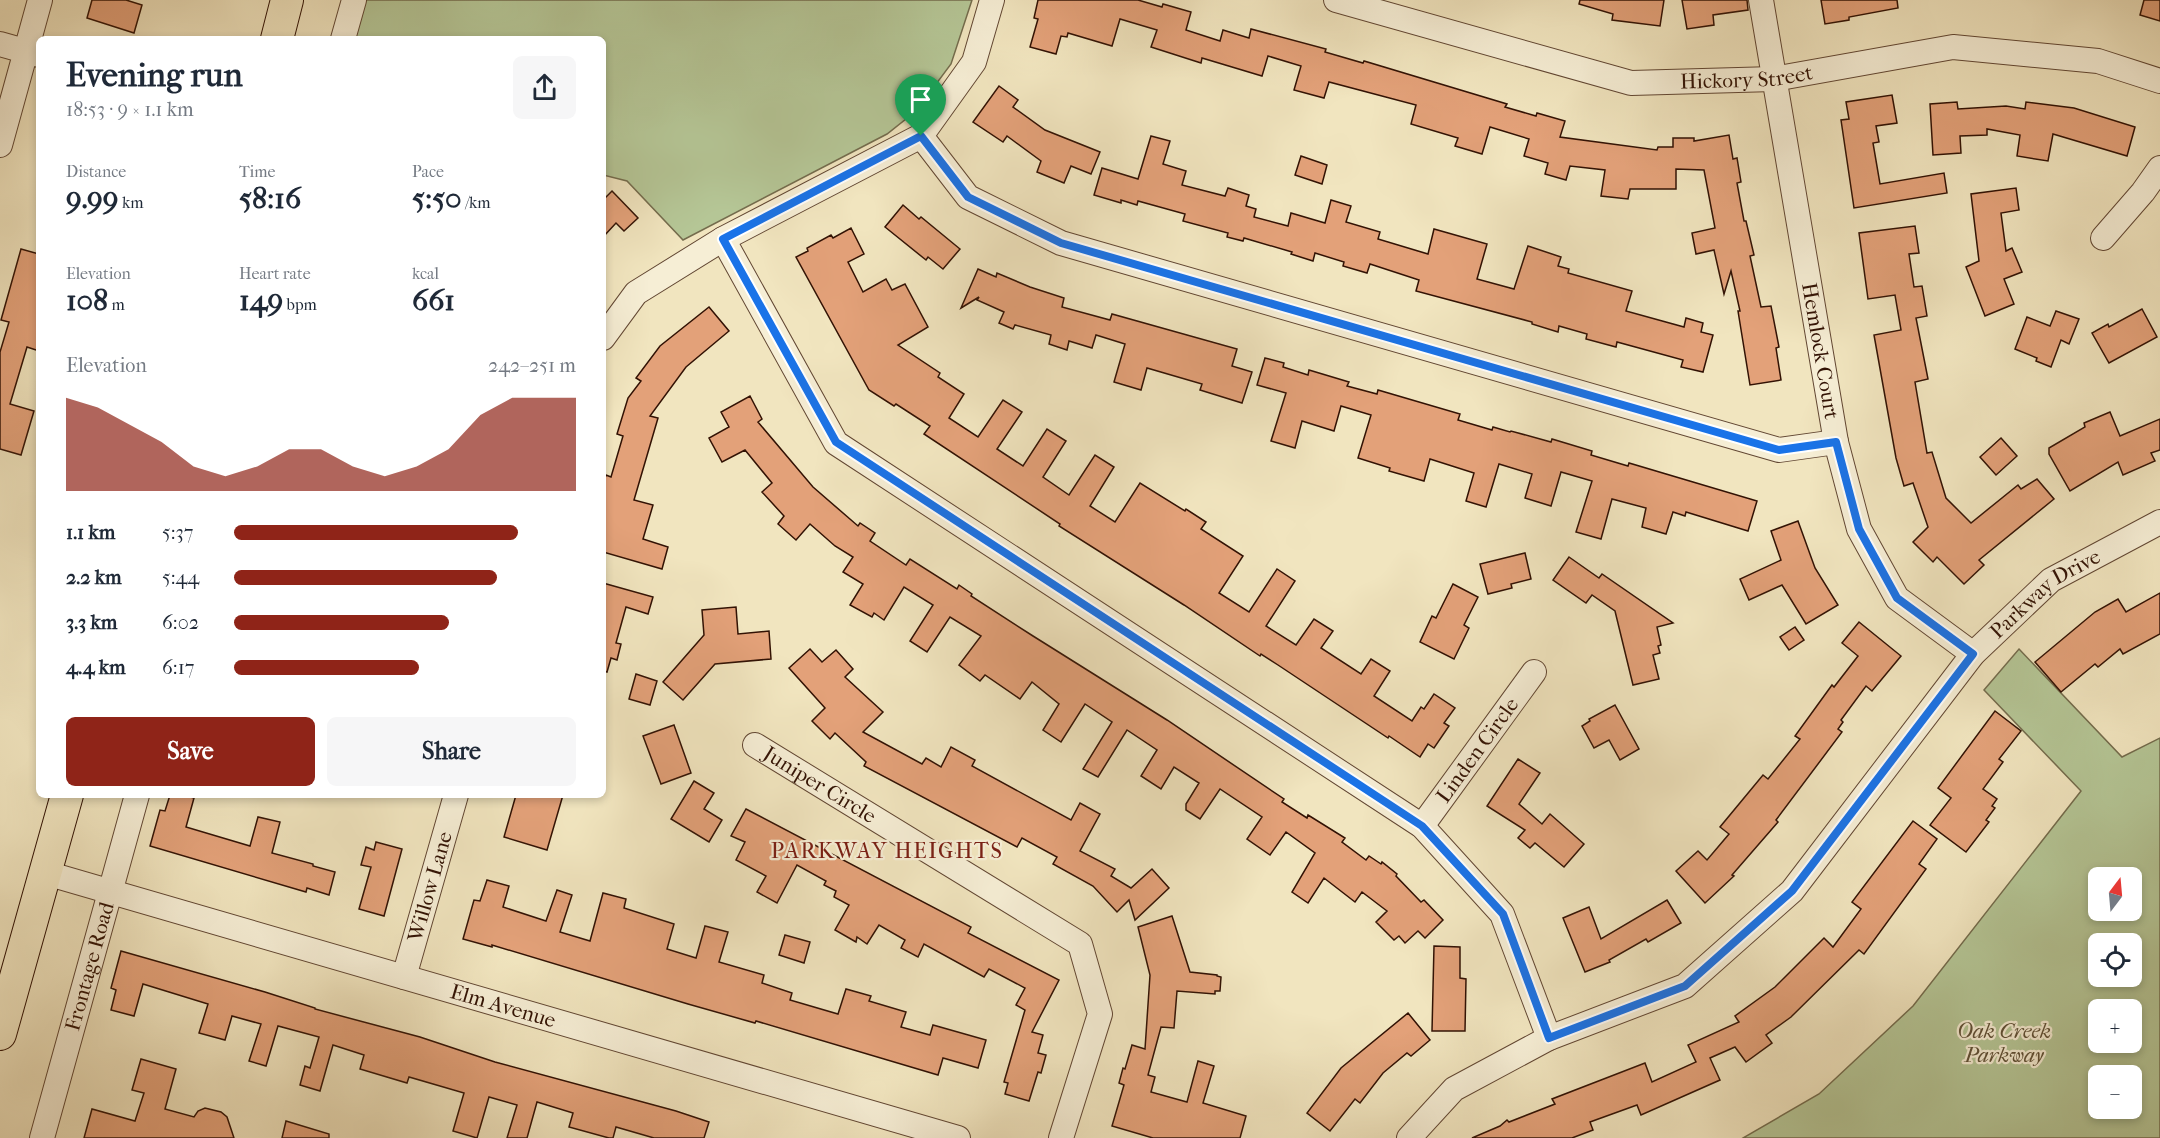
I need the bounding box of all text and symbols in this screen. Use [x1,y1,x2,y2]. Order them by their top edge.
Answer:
text: Evening run [66,56,243,95]
button: share [513,56,576,119]
street label: Hickory Street [1680,60,1815,94]
pin [895,74,946,136]
icon: arrive [904,83,937,116]
text: 18:53 · 9 × 1.1 km [66,98,194,121]
text: Distance [66,162,126,181]
text: Time [239,162,275,181]
text: Pace [412,162,444,181]
text: 9.99 [66,181,119,216]
text: 58:16 [239,181,301,216]
text: 5:50 [412,181,462,216]
text: km [119,193,144,212]
text: /km [462,193,491,212]
text: Elevation [66,264,131,283]
text: Heart rate [239,264,311,283]
text: kcal [412,264,439,283]
street label: Hemlock Court [1797,281,1844,422]
text: 108 [66,283,108,318]
text: 149 [239,283,283,318]
text: 661 [412,283,455,318]
text: m [108,295,125,314]
text: bpm [283,295,317,314]
text: Elevation [66,354,147,377]
text: 242–251 m [488,354,576,377]
text: 1.1 km [66,521,115,544]
text: 5:37 [162,521,193,544]
street label: Parkway Drive [1985,544,2104,643]
text: 2.2 km [66,566,122,589]
text: 5:44 [162,566,199,589]
text: 3.3 km [66,611,117,634]
text: 6:02 [162,611,199,634]
text: 4.4 km [66,656,126,679]
text: 6:17 [162,656,194,679]
street label: Linden Circle [1431,693,1523,807]
button: Save [66,717,315,786]
button: Share [327,717,576,786]
street label: Juniper Circle [757,740,880,828]
street label: Willow Lane [402,829,457,945]
district label: PARKWAY HEIGHTS [771,838,1003,864]
north arrow [2088,867,2142,921]
map controls [2088,867,2142,1119]
street label: Frontage Road [60,899,119,1034]
button: locate [2088,933,2142,987]
street label: Elm Avenue [448,979,559,1032]
button: + [2088,999,2142,1053]
park label: Oak Creek Parkway [1957,1019,2051,1067]
button: − [2088,1065,2142,1119]

